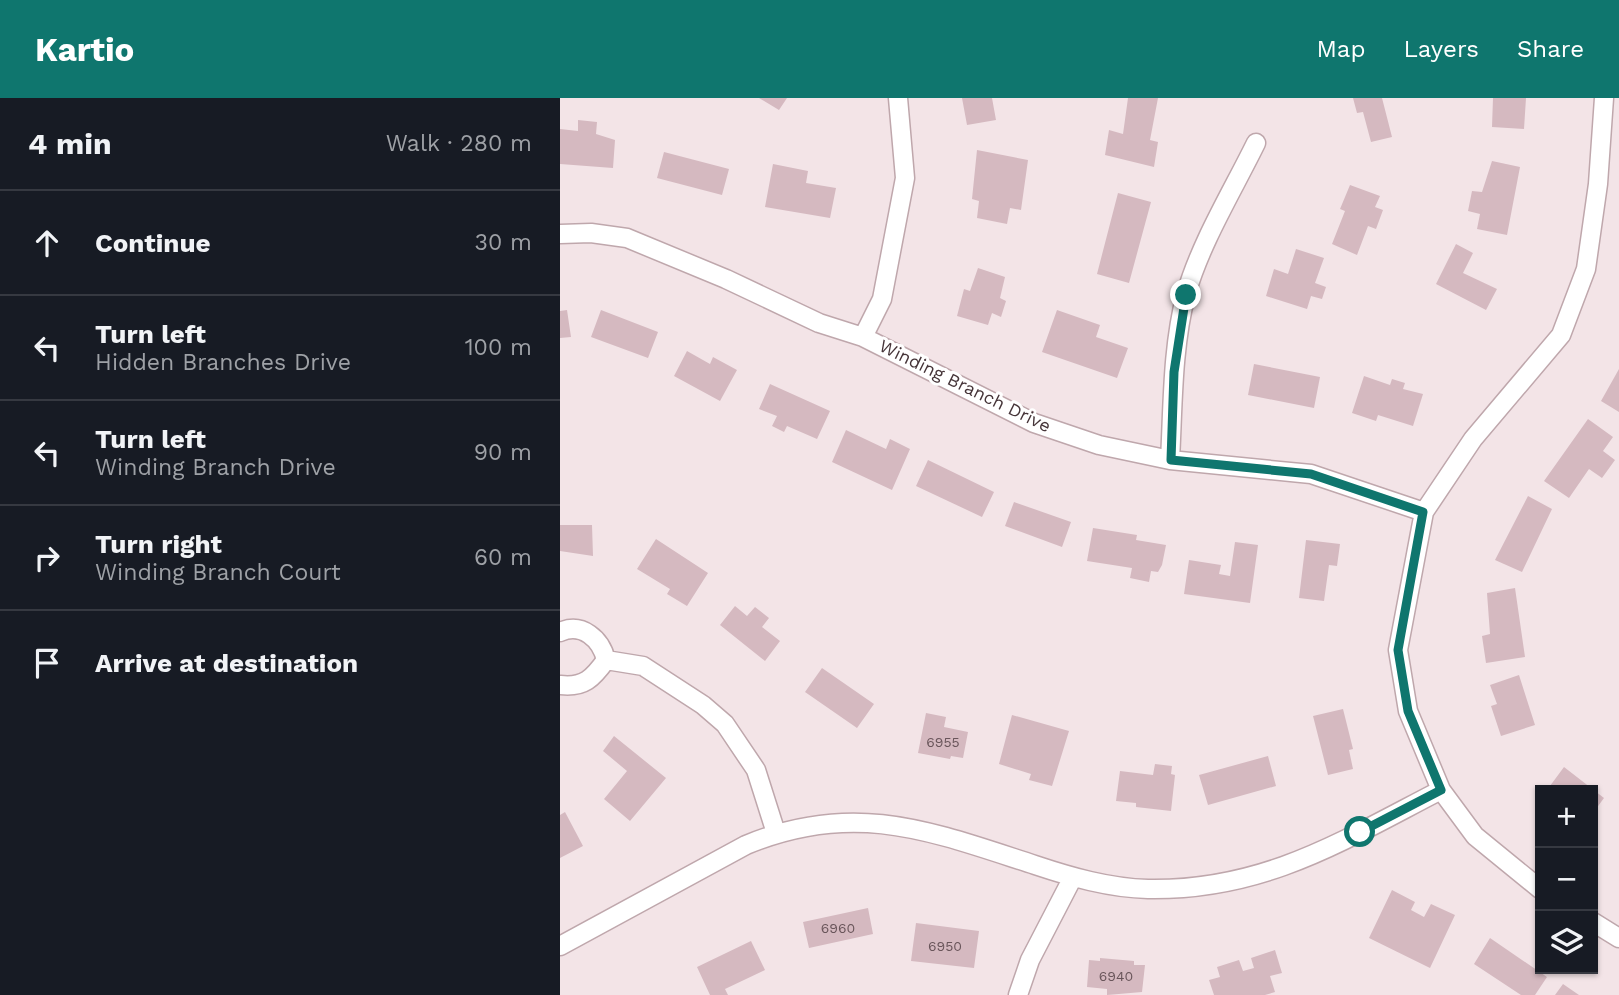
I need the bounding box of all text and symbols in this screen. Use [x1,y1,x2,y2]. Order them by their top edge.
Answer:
text: Kartio [35,30,134,69]
text: Map [1317,35,1365,63]
text: Layers [1403,35,1479,63]
text: Share [1517,35,1584,63]
text: 4 min [28,126,112,161]
text: Walk · 280 m [386,130,532,157]
icon: ahead [28,224,66,262]
text: Continue [95,228,211,258]
text: 30 m [475,229,532,256]
route end [1170,279,1201,310]
text: Turn left [95,319,206,349]
icon: left [28,329,66,367]
text: 100 m [465,334,532,361]
street label: Winding Branch Drive [876,335,1055,436]
text: Hidden Branches Drive [95,349,351,376]
text: Turn left [95,424,206,454]
icon: left [28,434,66,472]
text: 90 m [474,439,532,466]
text: Winding Branch Drive [95,454,336,481]
text: Turn right [95,529,222,559]
icon: right [28,539,66,577]
text: 60 m [474,544,532,571]
text: Winding Branch Court [95,559,341,586]
icon: arrive [28,644,66,682]
text: Arrive at destination [95,648,358,678]
house number: 6955 [926,734,960,750]
map controls [1535,785,1598,974]
button: + [1535,785,1598,848]
route start [1344,816,1375,847]
button: − [1535,848,1598,911]
button: layers [1535,911,1598,974]
house number: 6960 [821,920,855,936]
house number: 6950 [928,938,962,954]
house number: 6940 [1099,968,1133,984]

